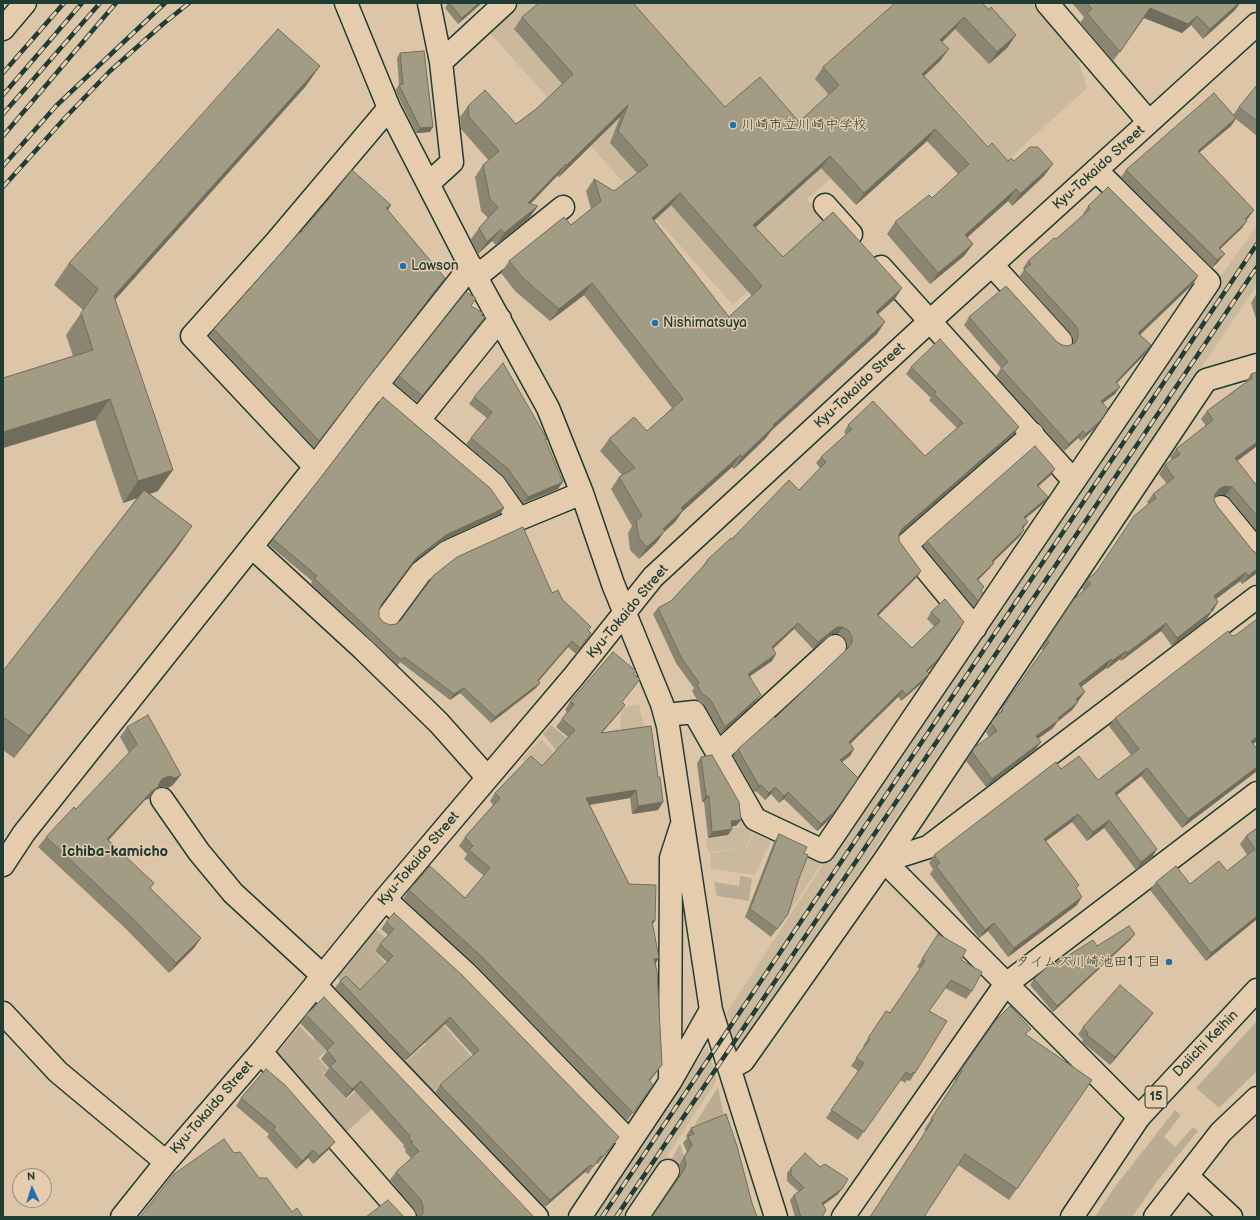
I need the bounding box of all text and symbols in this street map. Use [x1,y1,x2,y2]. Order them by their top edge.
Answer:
place label: 川崎市立川崎中学校 [741,117,867,133]
marker: 川崎市立川崎中学校 [728,120,738,130]
street label: Kyu-Tokaido Street [1050,122,1148,214]
place label: Lawson [411,258,459,274]
marker: Lawson [398,261,408,271]
place label: Nishimatsuya [663,315,747,331]
marker: Nishimatsuya [650,318,660,328]
street label: Kyu-Tokaido Street [811,340,909,432]
street label: Kyu-Tokaido Street [584,561,672,663]
street label: Kyu-Tokaido Street [375,808,463,910]
district label: Ichiba-kamicho [62,843,168,861]
place label: タイムズ川崎池田1丁目 [1016,954,1161,970]
marker: タイムズ川崎池田1丁目 [1164,957,1174,967]
street label: Daiichi Keihin [1170,1007,1242,1081]
street label: Kyu-Tokaido Street [167,1058,257,1158]
road number: 15 [1145,1086,1167,1108]
north arrow [12,1168,52,1208]
text: N [27,1170,36,1183]

